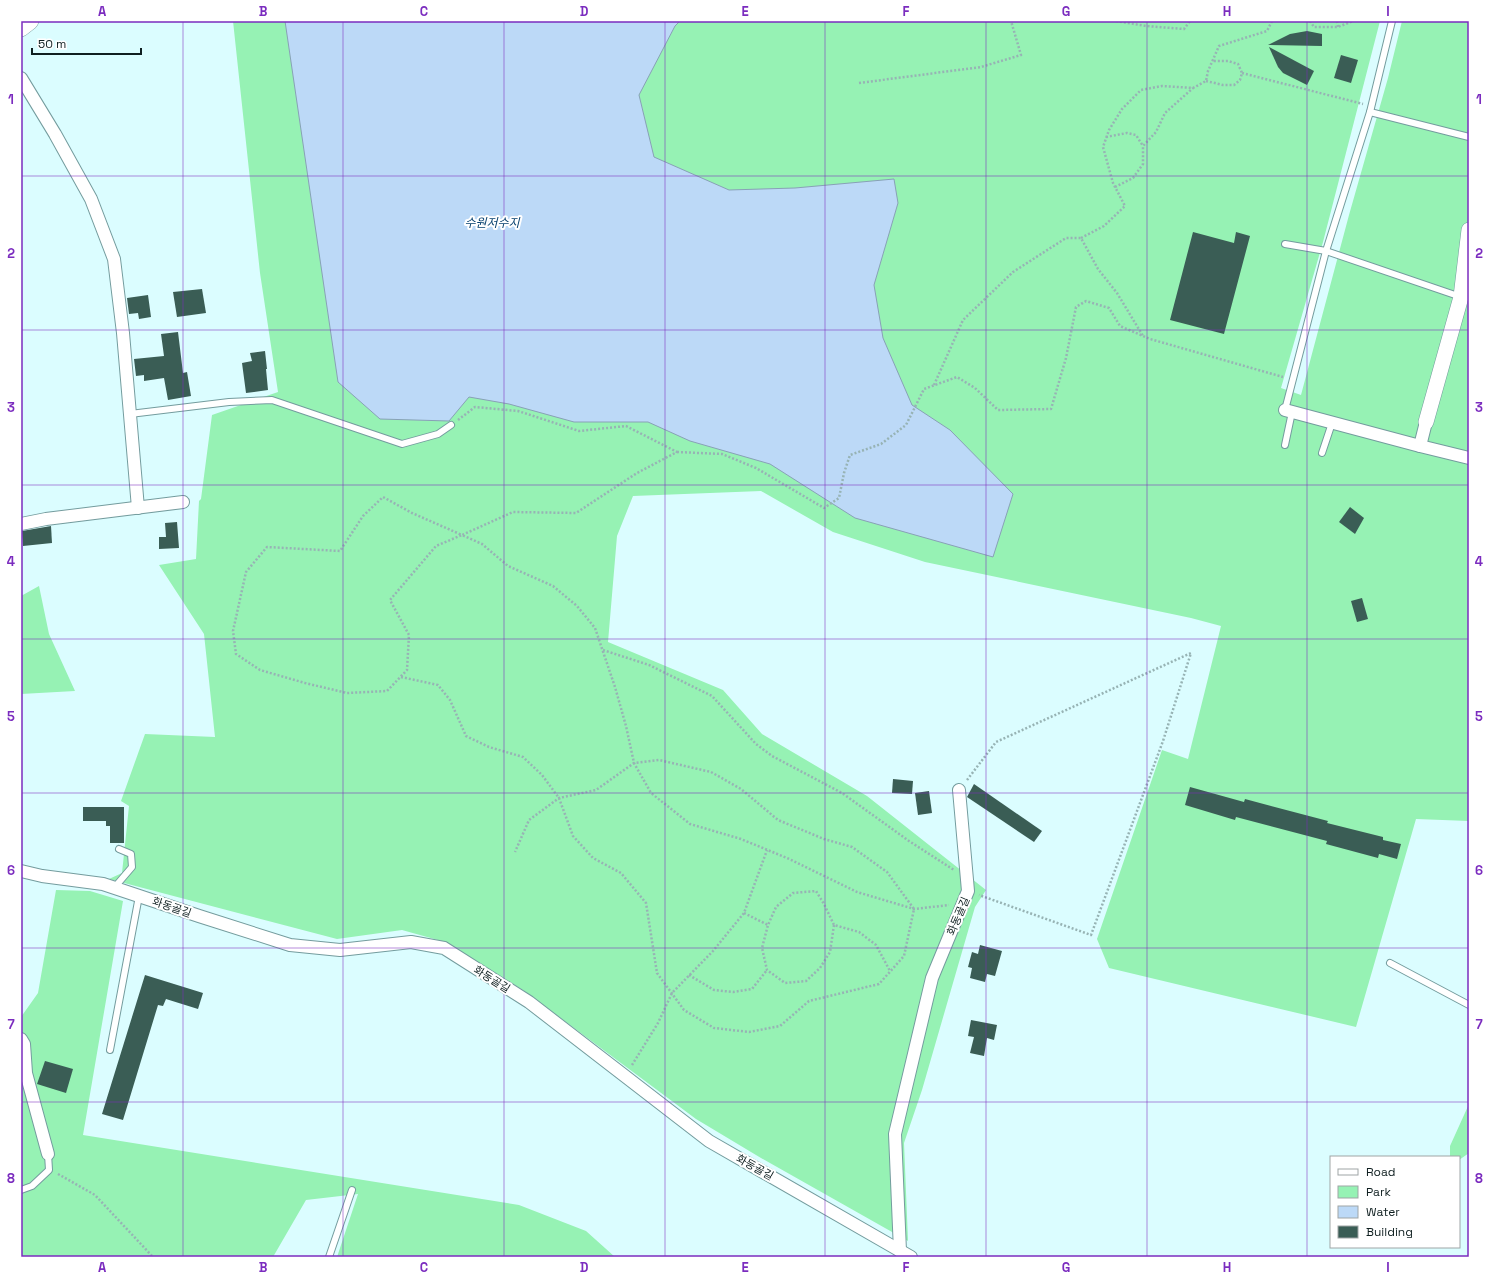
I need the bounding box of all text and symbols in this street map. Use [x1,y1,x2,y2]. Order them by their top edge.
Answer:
text: A [98,3,107,20]
text: B [259,3,268,20]
text: C [420,3,428,20]
text: D [580,3,589,20]
text: E [741,3,749,20]
text: F [903,3,910,20]
text: G [1062,3,1070,20]
text: H [1223,3,1231,20]
text: I [1386,3,1390,20]
scale bar [32,30,141,56]
text: 50 m [38,36,66,52]
text: 1 [8,91,14,108]
text: 1 [1476,91,1482,108]
water label: 수원저수지 [464,215,521,231]
text: 2 [7,245,15,262]
text: 2 [1475,245,1483,262]
text: 3 [7,399,15,416]
text: 3 [1475,399,1483,416]
text: 4 [7,553,15,570]
text: 4 [1475,553,1483,570]
text: 5 [7,708,15,725]
text: 5 [1475,708,1483,725]
text: 6 [7,862,15,879]
text: 6 [1475,862,1483,879]
street label: 화동골길 [151,894,193,920]
street label: 화동골길 [944,895,972,937]
street label: 화동골길 [471,962,513,996]
text: 7 [7,1016,15,1033]
text: 7 [1475,1016,1483,1033]
street label: 화동골길 [734,1151,776,1183]
legend [1330,1156,1460,1248]
text: Road [1366,1164,1395,1180]
text: 8 [7,1170,15,1187]
text: 8 [1475,1170,1483,1187]
text: Park [1366,1184,1391,1200]
text: Water [1366,1204,1400,1220]
text: Building [1366,1224,1413,1240]
text: A [98,1259,107,1276]
text: B [259,1259,268,1276]
text: C [420,1259,428,1276]
text: D [580,1259,589,1276]
text: E [741,1259,749,1276]
text: F [903,1259,910,1276]
text: G [1062,1259,1070,1276]
text: H [1223,1259,1231,1276]
text: I [1386,1259,1390,1276]

